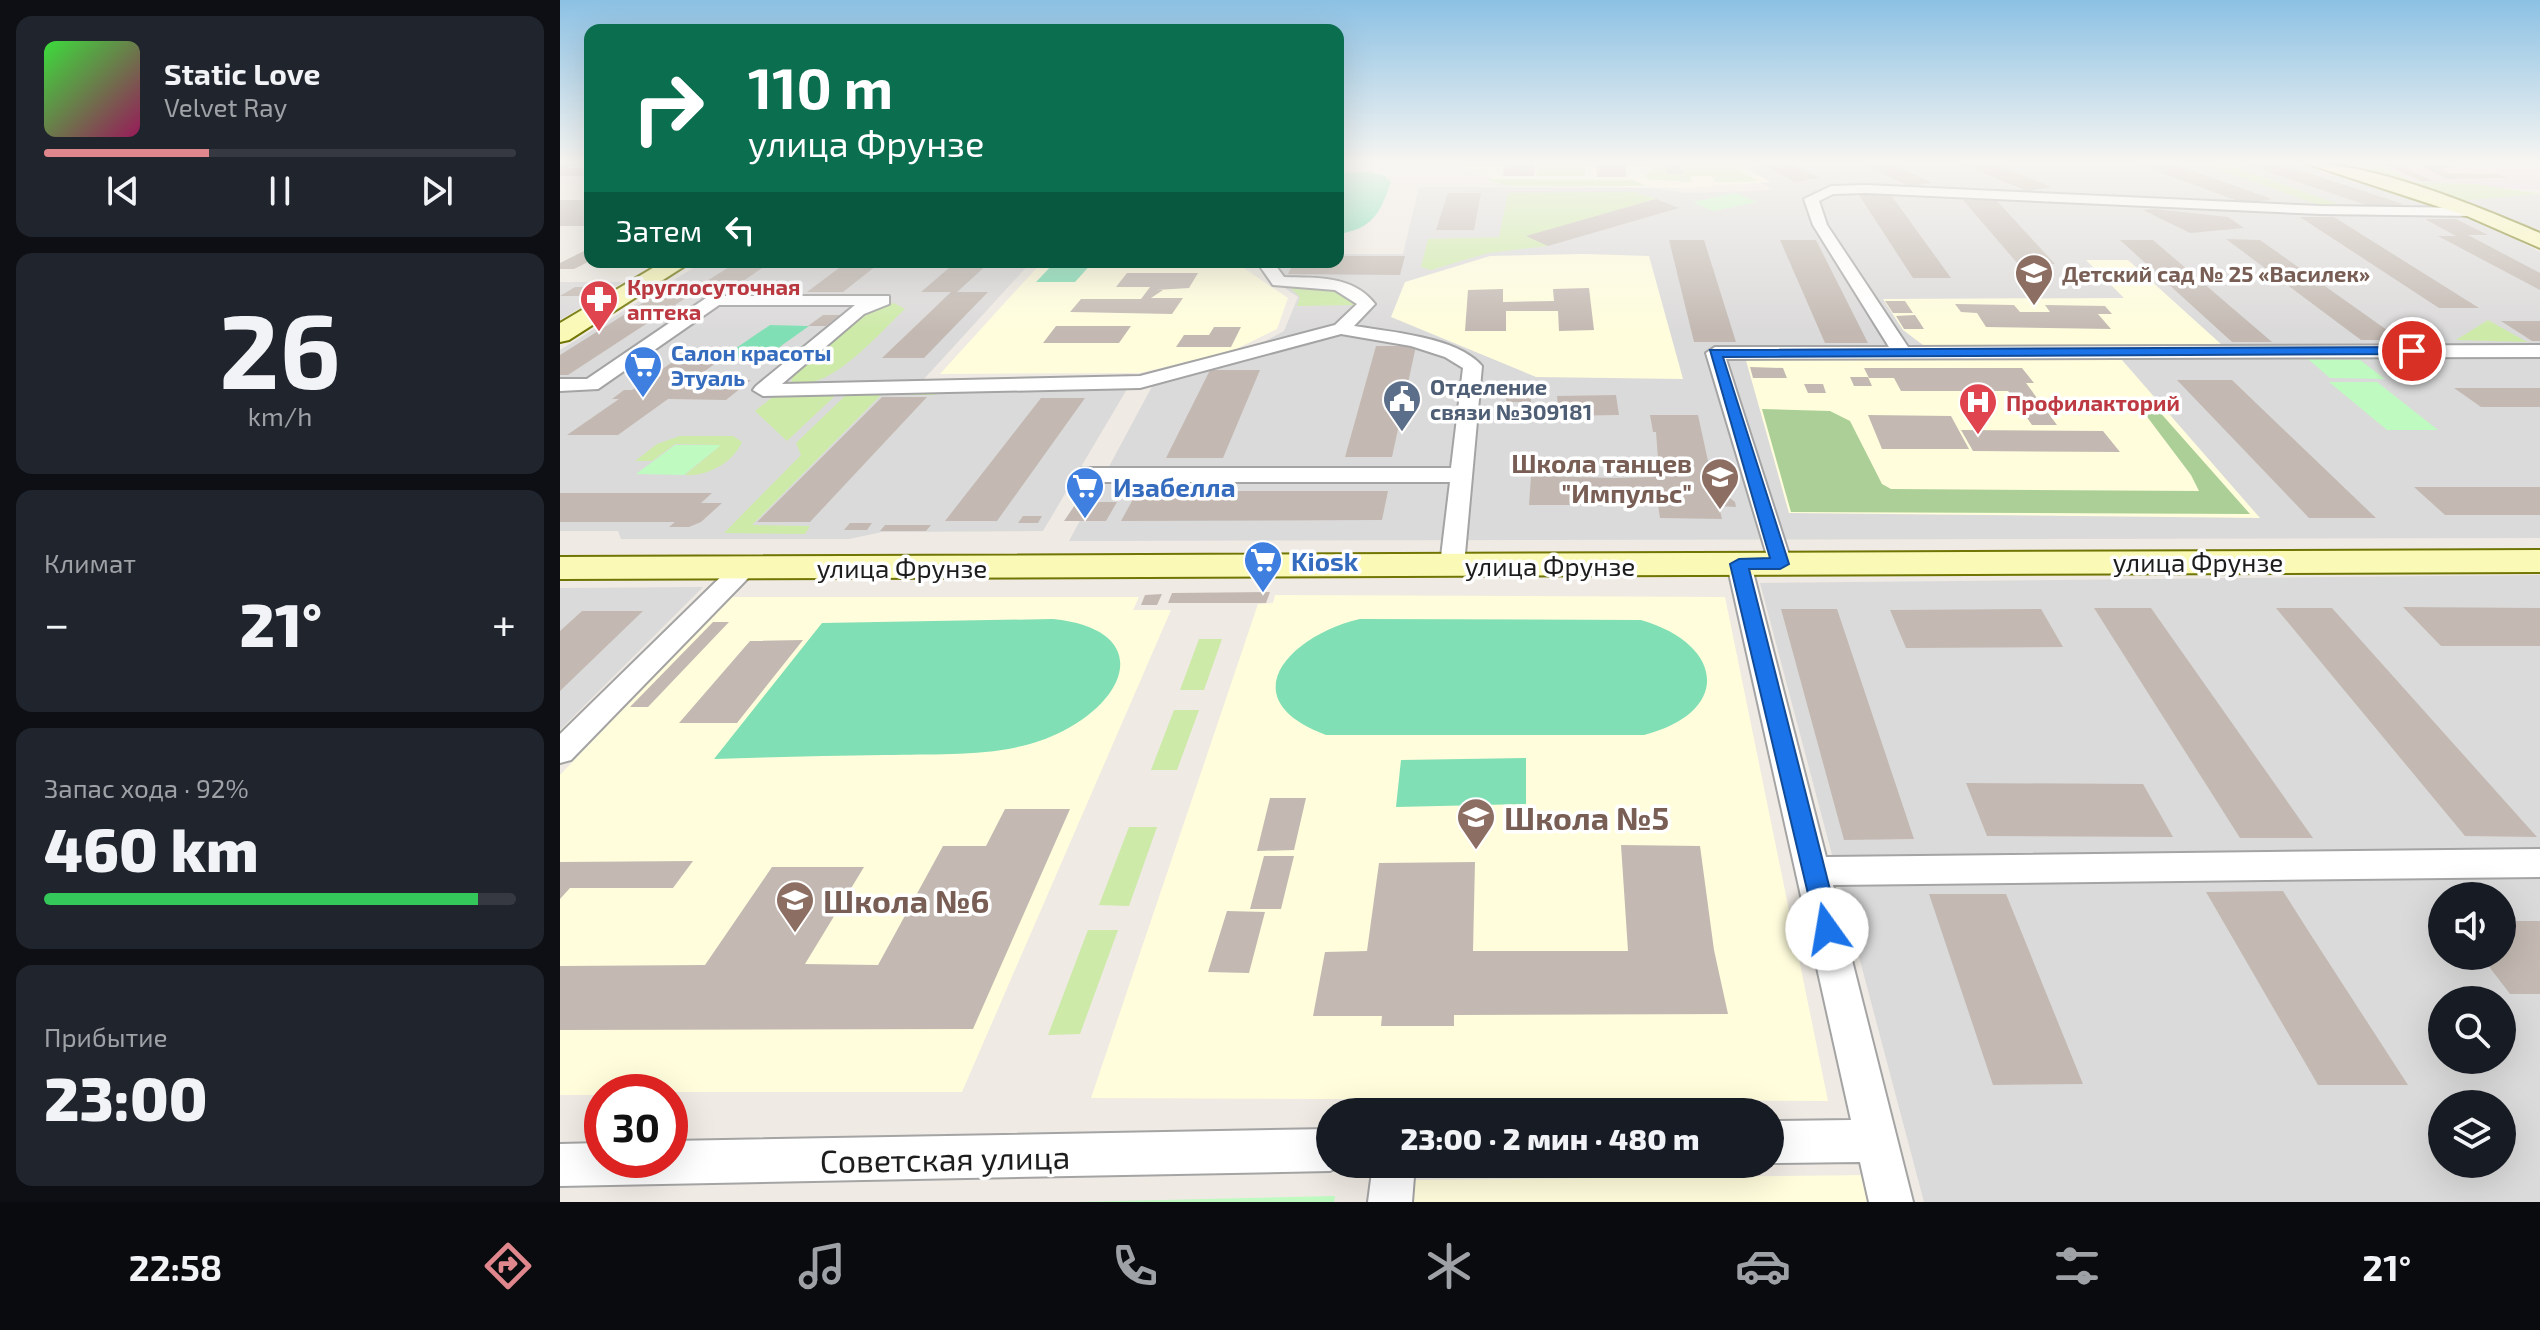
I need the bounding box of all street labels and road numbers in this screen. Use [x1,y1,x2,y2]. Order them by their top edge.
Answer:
street label: улица Фрунзе [2113,546,2283,578]
street label: улица Фрунзе [1465,550,1635,582]
street label: улица Фрунзе [817,552,987,584]
street label: Советская улица [819,1137,1071,1180]

